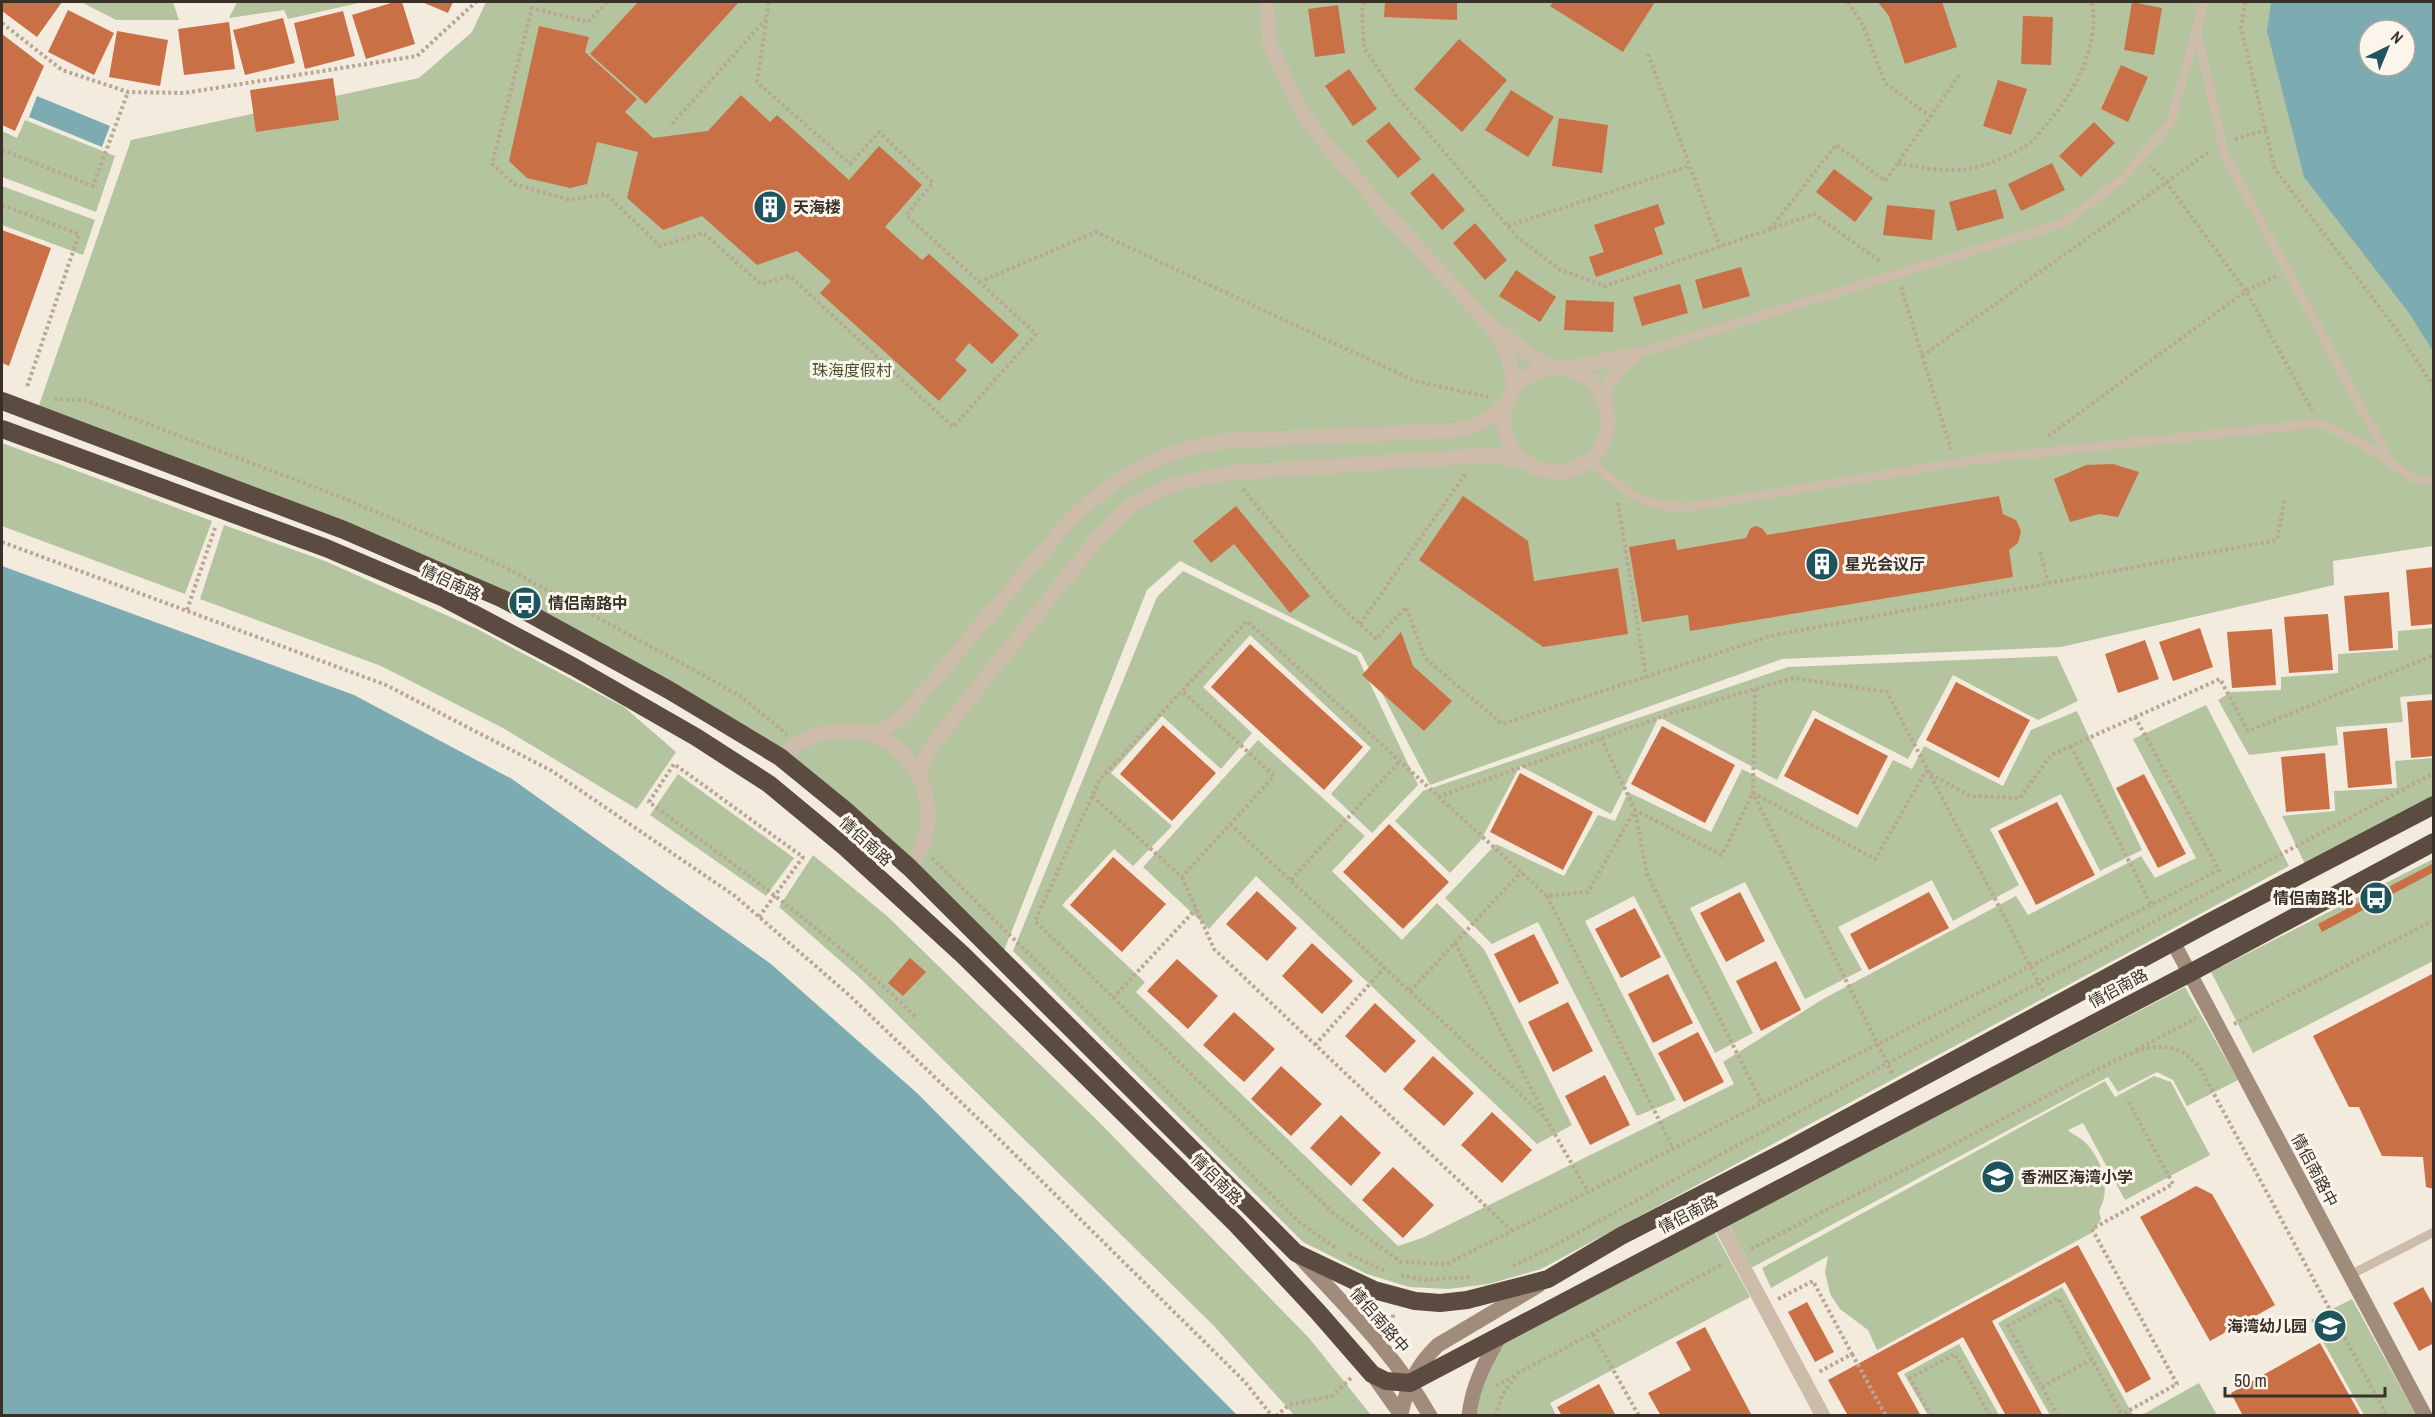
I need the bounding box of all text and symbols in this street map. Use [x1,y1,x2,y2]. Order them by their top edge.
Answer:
north arrow [2357,18,2417,78]
text: N [2386,26,2408,48]
building icon: 天海楼 [752,189,788,225]
place label: 天海楼 [793,196,841,218]
park label: 珠海度假村 [812,359,892,381]
building icon: 星光会议厅 [1804,546,1840,582]
place label: 星光会议厅 [1845,553,1925,575]
street label: 情侣南路 [417,559,485,605]
bus stop icon: 情侣南路中 [507,585,543,621]
place label: 情侣南路中 [548,592,628,614]
street label: 情侣南路 [835,811,897,871]
bus stop icon: 情侣南路北 [2358,880,2394,916]
place label: 情侣南路北 [2273,887,2353,909]
street label: 情侣南路 [2085,963,2151,1013]
street label: 情侣南路中 [2287,1130,2343,1210]
street label: 情侣南路 [1187,1149,1247,1209]
school or university icon: 香洲区海湾小学 [1980,1159,2016,1195]
place label: 香洲区海湾小学 [2021,1166,2133,1188]
street label: 情侣南路 [1654,1190,1722,1238]
street label: 情侣南路中 [1345,1283,1415,1357]
school or university icon: 海湾幼儿园 [2312,1308,2348,1344]
place label: 海湾幼儿园 [2227,1315,2307,1337]
scale bar [2225,1360,2386,1398]
text: 50 m [2234,1368,2267,1393]

